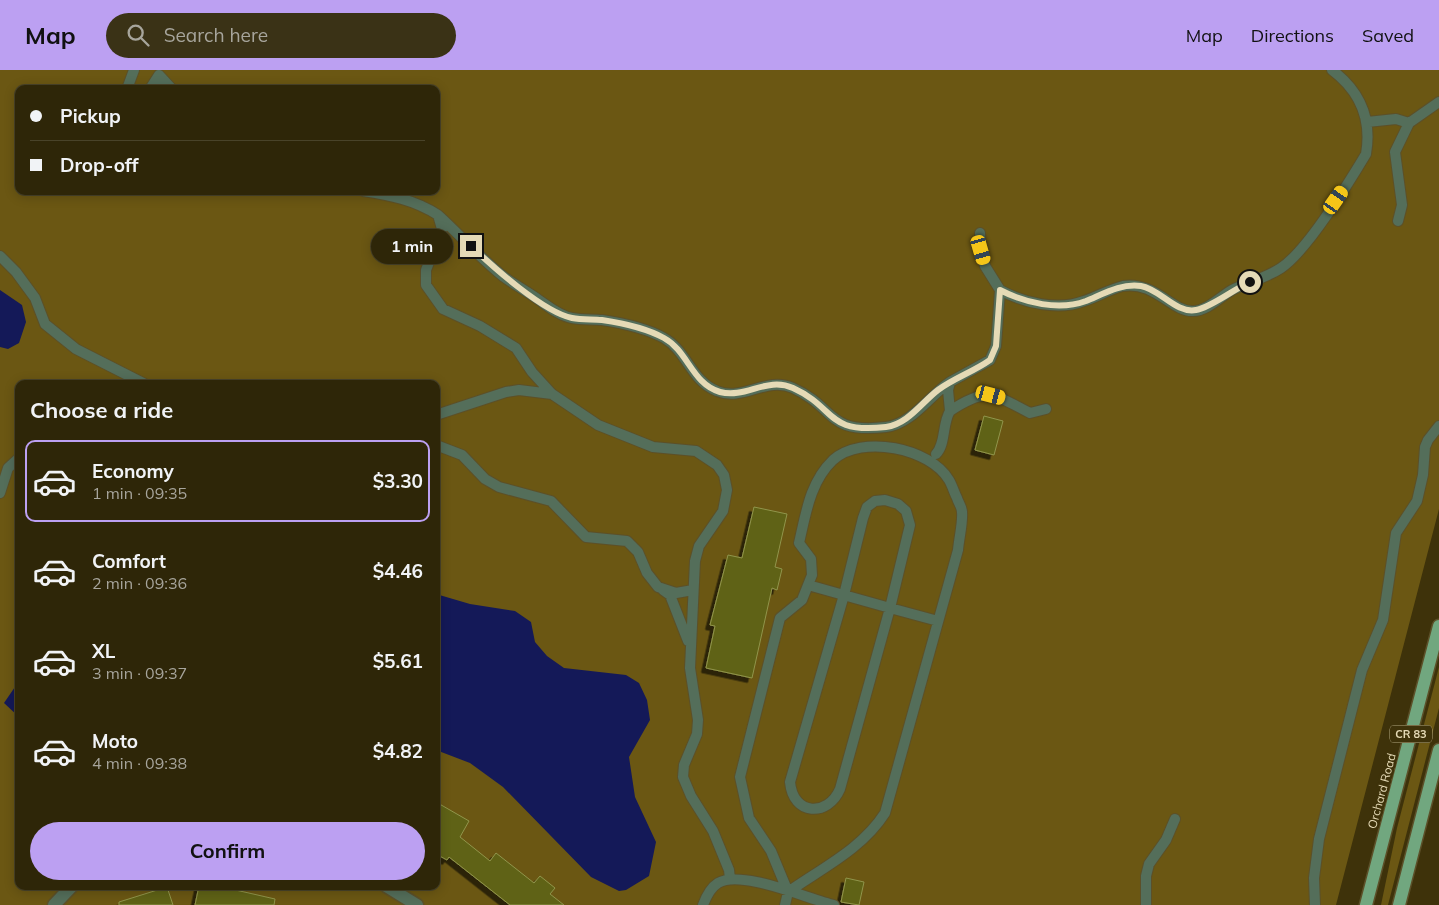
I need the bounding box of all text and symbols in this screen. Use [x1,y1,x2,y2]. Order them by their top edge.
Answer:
search box [106,13,456,58]
text: Map [25,20,76,50]
icon: search [124,21,152,49]
text: Search here [164,23,268,47]
text: Map [1186,24,1223,47]
text: Directions [1251,24,1334,47]
text: Saved [1362,24,1414,47]
text: Pickup [60,104,121,128]
text: Drop-off [60,153,138,177]
car [1321,183,1350,217]
callout: 1 min [371,228,454,264]
car [969,234,992,266]
route end [460,235,482,257]
text: 1 min [391,236,433,256]
route start [1239,271,1261,293]
car [974,384,1007,406]
text: Choose a ride [30,396,173,424]
icon: car [32,459,77,504]
text: Economy [92,459,174,483]
text: $3.30 [373,469,423,493]
text: 1 min · 09:35 [92,483,187,503]
icon: car [32,549,77,594]
text: Comfort [92,549,166,573]
text: $4.46 [373,559,423,583]
text: 2 min · 09:36 [92,573,187,593]
icon: car [32,639,77,684]
text: XL [92,639,115,663]
text: $5.61 [373,649,423,673]
text: 3 min · 09:37 [92,663,187,683]
road number: CR 83 [1390,726,1432,742]
icon: car [32,729,77,774]
text: Moto [92,729,138,753]
text: $4.82 [373,739,423,763]
street label: Orchard Road [1364,751,1399,830]
text: 4 min · 09:38 [92,753,187,773]
button: Confirm [30,822,425,880]

